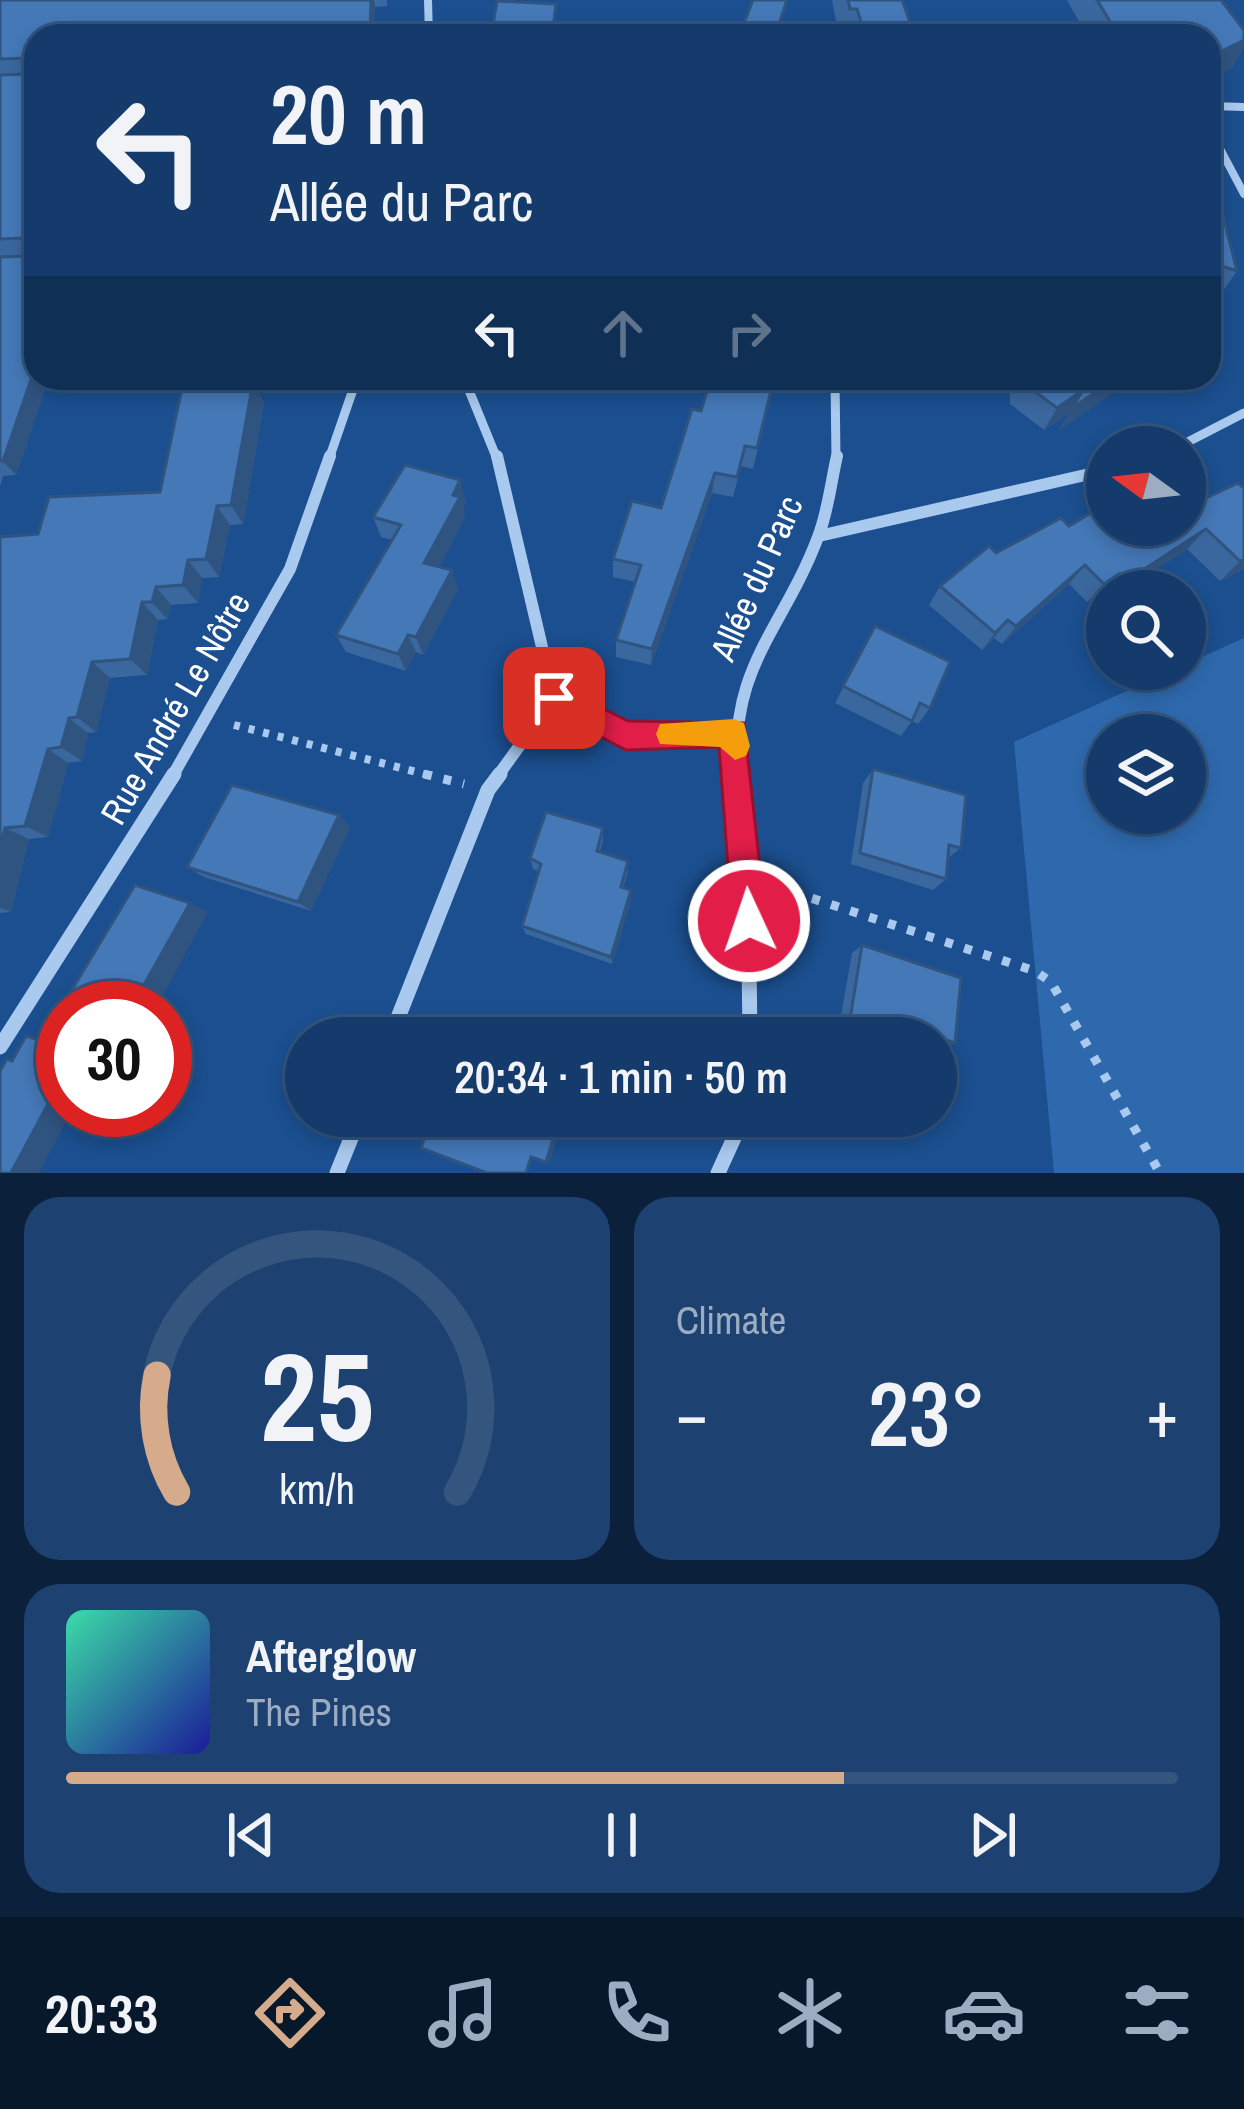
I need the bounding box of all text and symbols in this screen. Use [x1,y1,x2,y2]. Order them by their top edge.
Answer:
text: 20 m [270,57,427,170]
icon: left [72,72,228,228]
text: Allée du Parc [270,165,533,238]
icon: left [464,300,530,366]
icon: ahead [590,300,656,366]
icon: right [716,300,782,366]
north arrow [1086,426,1206,546]
map controls [1086,426,1206,834]
street label: Allée du Parc [698,488,814,669]
button: search [1086,570,1206,690]
street label: Rue André Le Nôtre [89,583,261,833]
pin [503,647,605,749]
icon: arrive [521,665,587,731]
button: layers [1086,714,1206,834]
position arrow [686,858,812,984]
speed limit sign: 30 [36,981,192,1137]
text: 20:34 · 1 min · 50 m [454,1046,788,1107]
text: Climate [676,1294,786,1346]
text: 25 [260,1312,374,1480]
text: 23° [868,1353,986,1474]
text: − [676,1369,708,1458]
text: + [1146,1369,1178,1458]
text: km/h [279,1459,355,1516]
text: Afterglow [246,1625,416,1686]
text: The Pines [246,1686,392,1738]
icon: previous [218,1802,284,1868]
icon: pause [589,1802,655,1868]
icon: next [960,1802,1026,1868]
icon: directions [248,1971,332,2055]
icon: music [421,1971,505,2055]
icon: phone [595,1971,679,2055]
icon: climate [768,1971,852,2055]
icon: car [942,1971,1026,2055]
icon: filters [1115,1971,1199,2055]
text: 20:33 [45,1977,158,2050]

